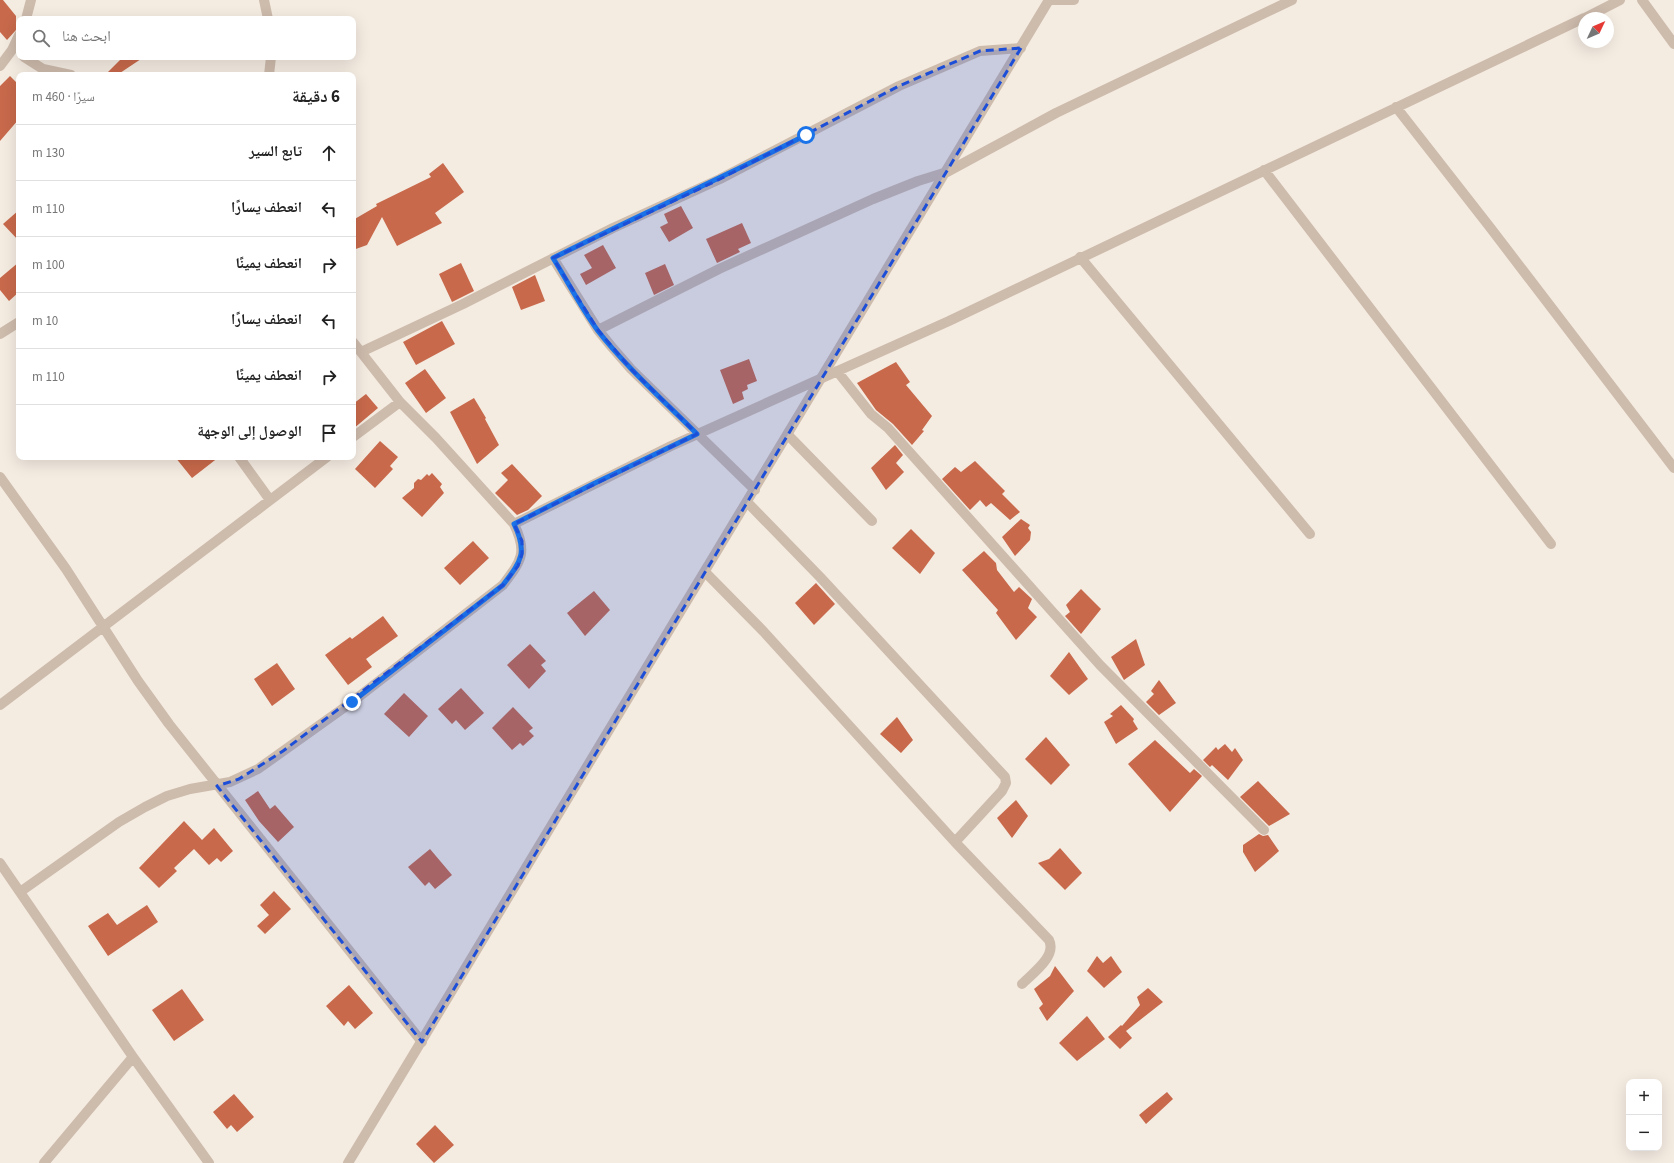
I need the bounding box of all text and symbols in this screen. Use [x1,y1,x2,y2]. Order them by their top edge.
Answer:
north arrow [1578,12,1614,48]
search box [16,16,356,60]
text: ابحث هنا [62,26,111,47]
icon: search [30,27,52,49]
text: 6 دقيقة [292,85,340,109]
text: سيرًا · 460 m [32,88,95,106]
route start [797,126,815,144]
text: تابع السير [249,141,302,162]
icon: ahead [318,142,340,164]
text: 130 m [32,144,65,162]
text: انعطف يسارًا [231,197,302,218]
icon: left [318,198,340,220]
text: 110 m [32,200,65,218]
text: انعطف يمينًا [235,253,302,274]
icon: right [318,254,340,276]
text: 100 m [32,256,65,274]
text: انعطف يسارًا [231,309,302,330]
icon: left [318,310,340,332]
text: 10 m [32,312,58,330]
text: انعطف يمينًا [235,365,302,386]
icon: right [318,366,340,388]
text: 110 m [32,368,65,386]
text: الوصول إلى الوجهة [197,421,302,442]
icon: arrive [318,422,340,444]
route end [343,693,361,711]
map controls [1626,1079,1662,1151]
button: + [1626,1079,1662,1115]
button: − [1626,1115,1662,1151]

